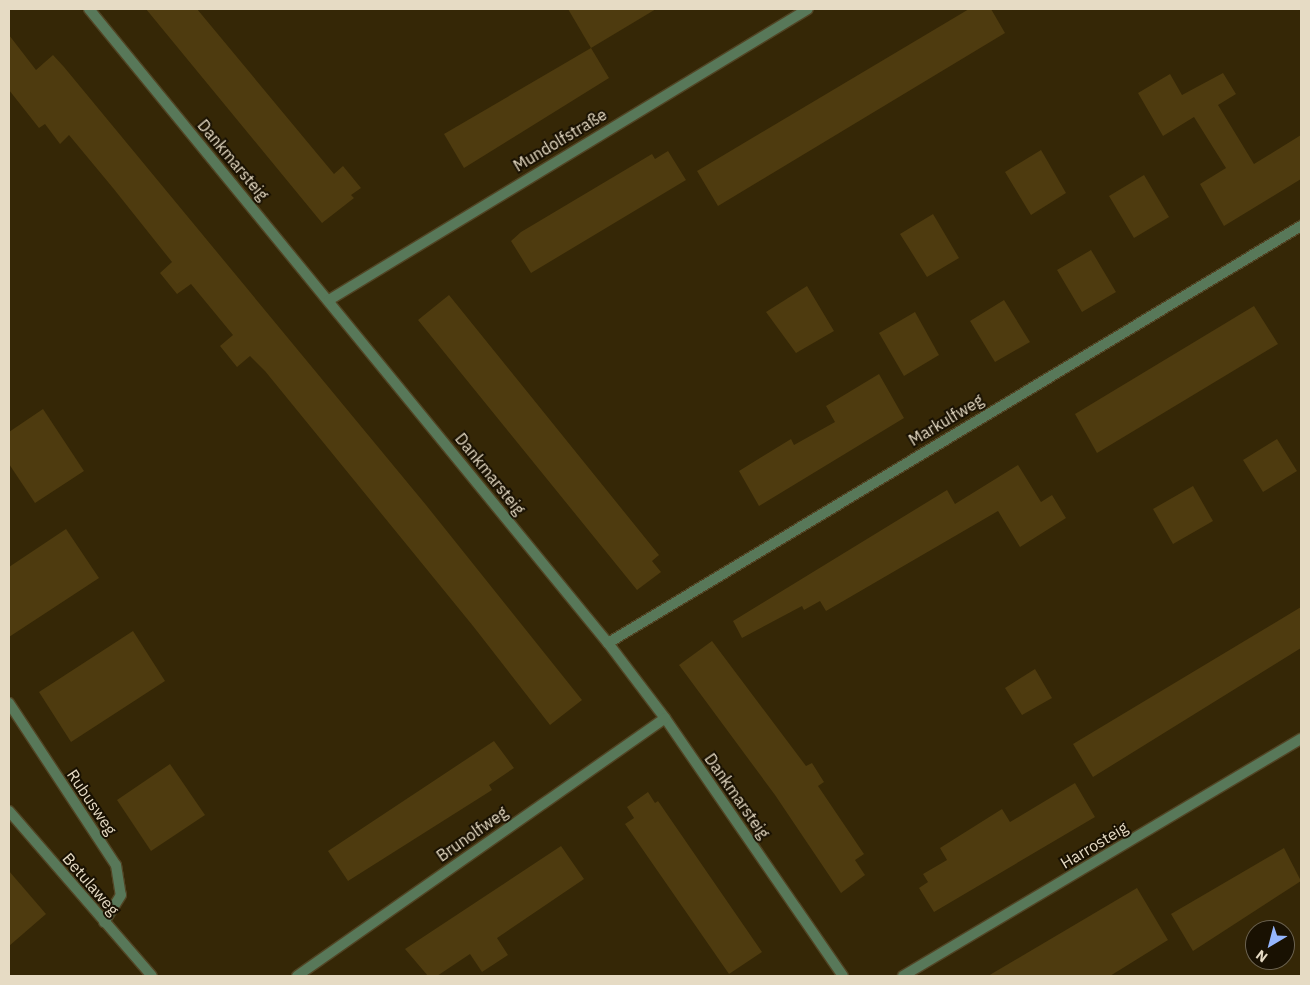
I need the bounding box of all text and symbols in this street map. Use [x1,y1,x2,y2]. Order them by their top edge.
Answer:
street label: Mundolfstraße [510,105,610,175]
street label: Dankmarsteig [194,116,272,204]
street label: Markulfweg [905,390,987,450]
street label: Dankmarsteig [451,429,529,519]
street label: Dankmarsteig [701,750,773,842]
street label: Rubusweg [63,766,121,838]
street label: Brunolfweg [433,802,511,866]
street label: Harrosteig [1057,817,1131,873]
street label: Betulaweg [59,849,123,919]
north arrow [1245,920,1295,970]
text: N [1252,946,1271,966]

